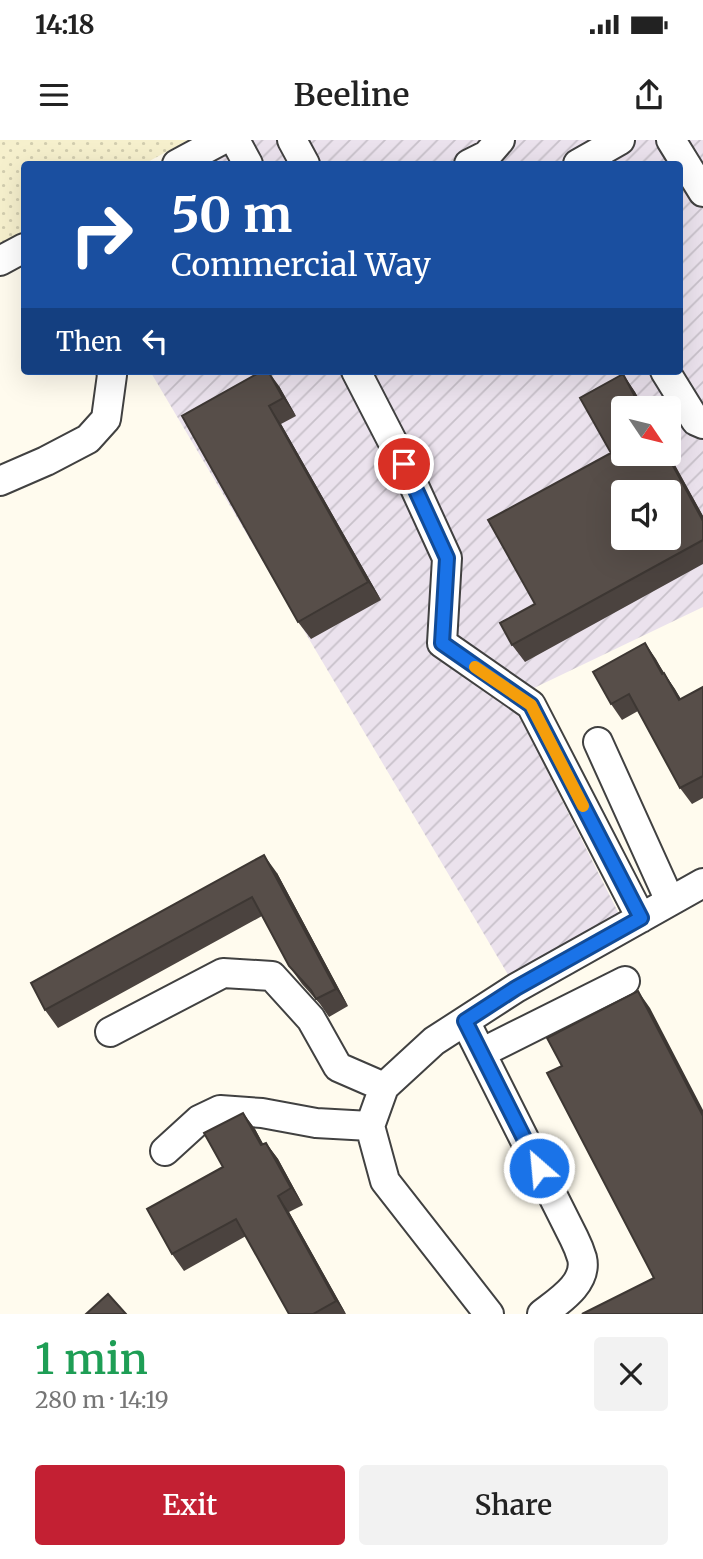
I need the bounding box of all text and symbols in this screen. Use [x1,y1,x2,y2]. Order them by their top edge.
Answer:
text: 14:18 [35,8,95,41]
text: Beeline [294,75,409,115]
icon: menu [35,76,73,114]
icon: share [630,76,668,114]
text: 50 m [171,184,292,245]
icon: right [56,189,147,280]
text: Commercial Way [171,245,431,285]
icon: left [136,322,174,360]
text: Then [56,325,122,358]
north arrow [611,396,681,466]
map controls [611,396,681,550]
pin [374,434,434,494]
icon: arrive [385,445,423,483]
button: sound [611,480,681,550]
position arrow [502,1131,576,1205]
text: 1 min [35,1333,148,1385]
button: close [594,1337,668,1411]
text: 280 m · 14:19 [35,1385,169,1414]
button: Exit [35,1465,345,1545]
button: Share [359,1465,668,1545]

